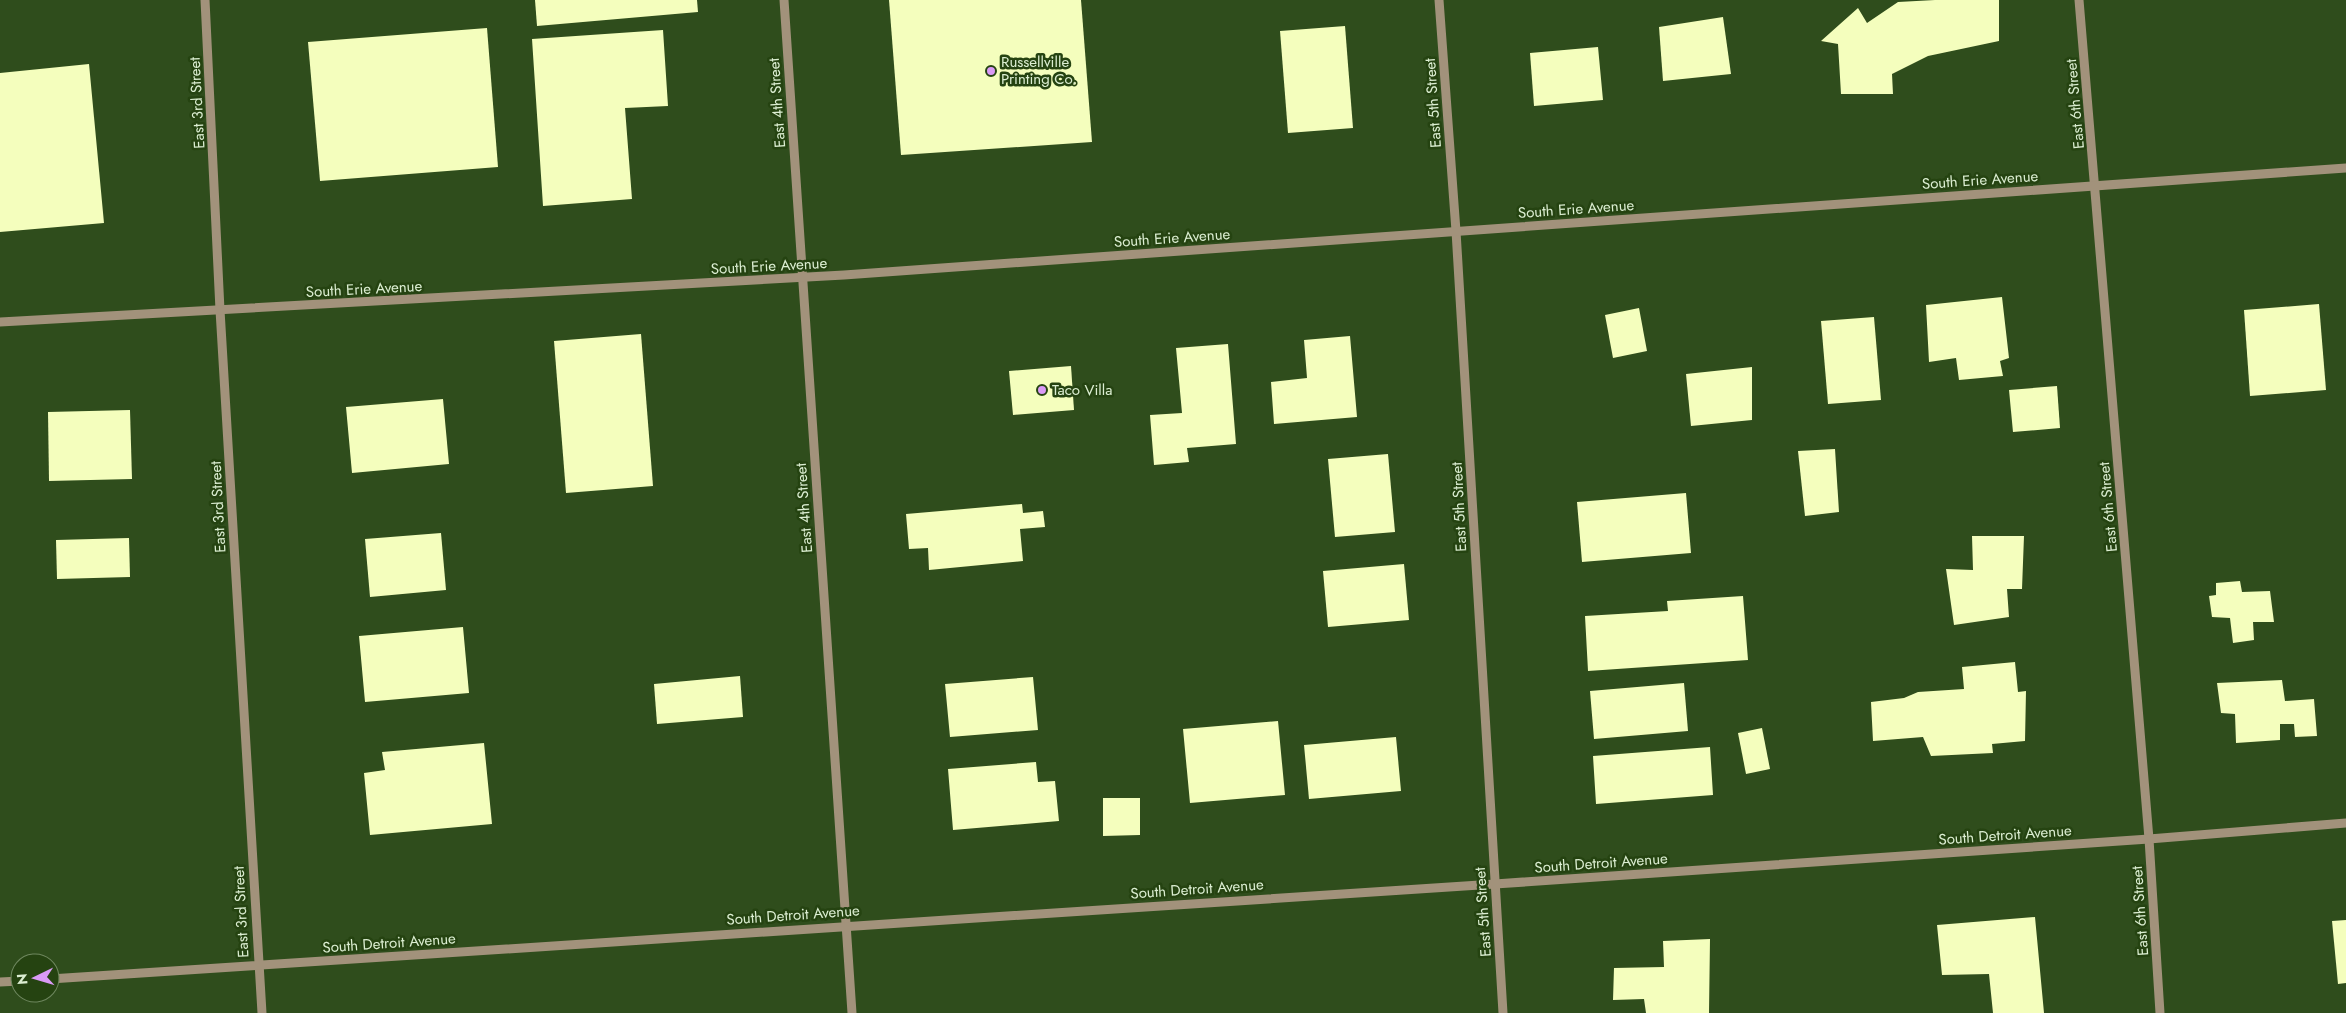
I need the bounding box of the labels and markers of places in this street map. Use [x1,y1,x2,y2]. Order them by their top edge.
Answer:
place label: Russellville Printing Co. [1001,51,1076,90]
marker: Russellville Printing Co. [985,65,997,77]
place label: Taco Villa [1052,379,1112,401]
marker: Taco Villa [1036,384,1048,396]

